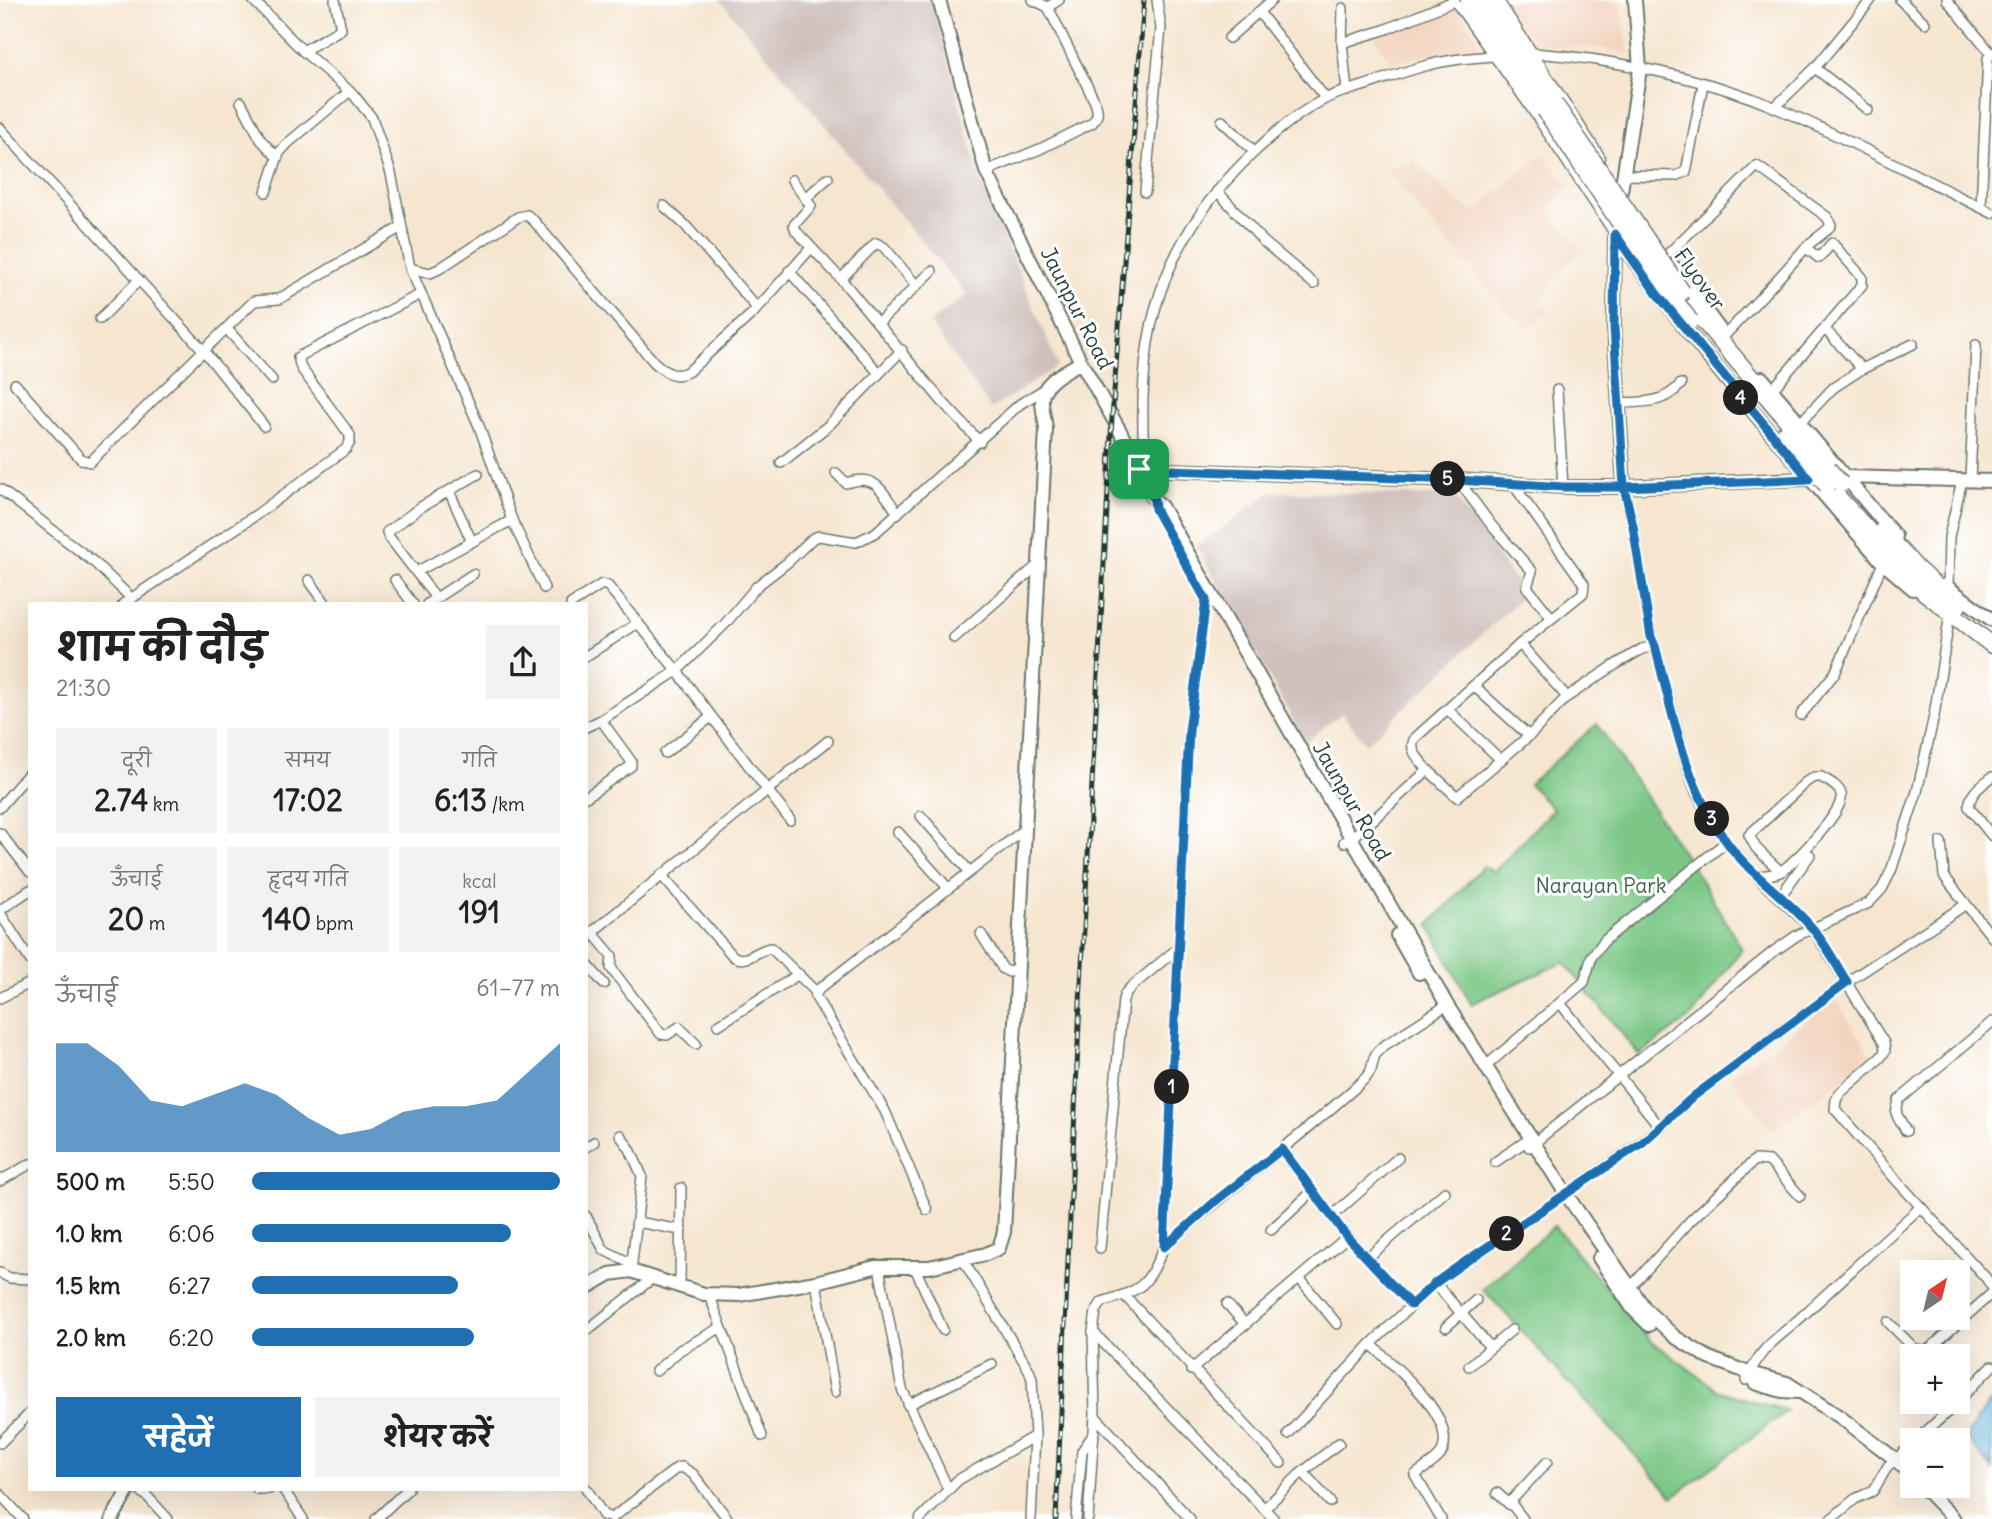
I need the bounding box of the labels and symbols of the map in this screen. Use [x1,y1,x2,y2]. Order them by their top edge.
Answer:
street label: Jaunpur Road [1035,242,1119,374]
street label: Flyover [1668,243,1732,316]
pin: 4 [1724,380,1758,416]
pin [1109,439,1169,499]
pin: 5 [1430,462,1466,496]
street label: Jaunpur Road [1307,736,1397,866]
pin: 3 [1694,802,1730,836]
park label: Narayan Park [1535,872,1667,899]
pin: 1 [1154,1070,1190,1104]
pin: 2 [1490,1216,1524,1252]
north arrow [1900,1260,1970,1330]

